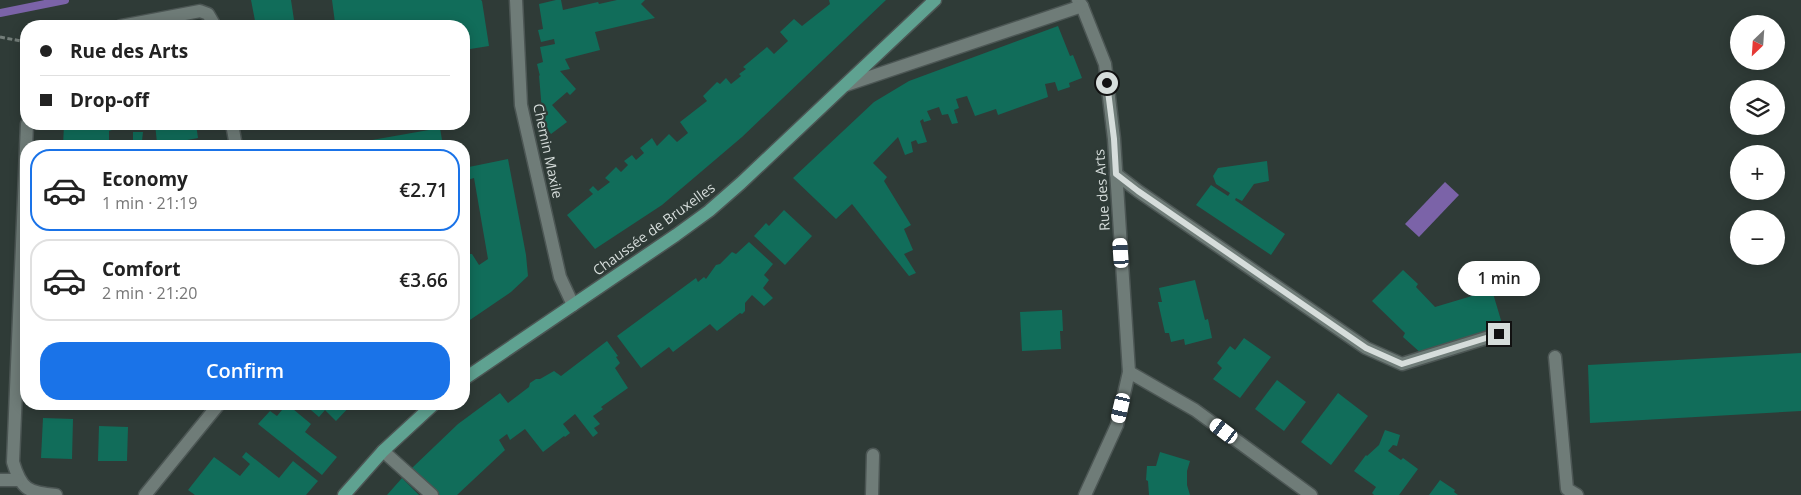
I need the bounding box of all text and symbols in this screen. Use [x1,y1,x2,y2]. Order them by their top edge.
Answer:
north arrow [1730,15,1785,70]
map controls [1730,15,1785,265]
text: Rue des Arts [70,38,188,64]
route start [1096,72,1118,94]
button: layers [1730,80,1785,135]
text: Drop-off [70,87,149,113]
street label: Chemin Maxile [529,102,568,200]
button: + [1730,145,1785,200]
street label: Rue des Arts [1089,148,1114,231]
text: Economy [102,166,188,192]
icon: car [42,168,87,213]
text: €2.71 [399,177,448,203]
street label: Chaussée de Bruxelles [589,178,719,279]
text: 1 min · 21:19 [102,192,197,214]
button: − [1730,210,1785,265]
car [1112,238,1129,268]
text: Comfort [102,256,181,282]
icon: car [42,258,87,303]
callout: 1 min [1458,262,1540,296]
text: €3.66 [399,267,448,293]
text: 1 min [1477,267,1521,289]
text: 2 min · 21:20 [102,282,197,304]
route end [1488,323,1510,345]
button: Confirm [40,342,450,400]
car [1110,392,1131,424]
car [1207,416,1240,446]

